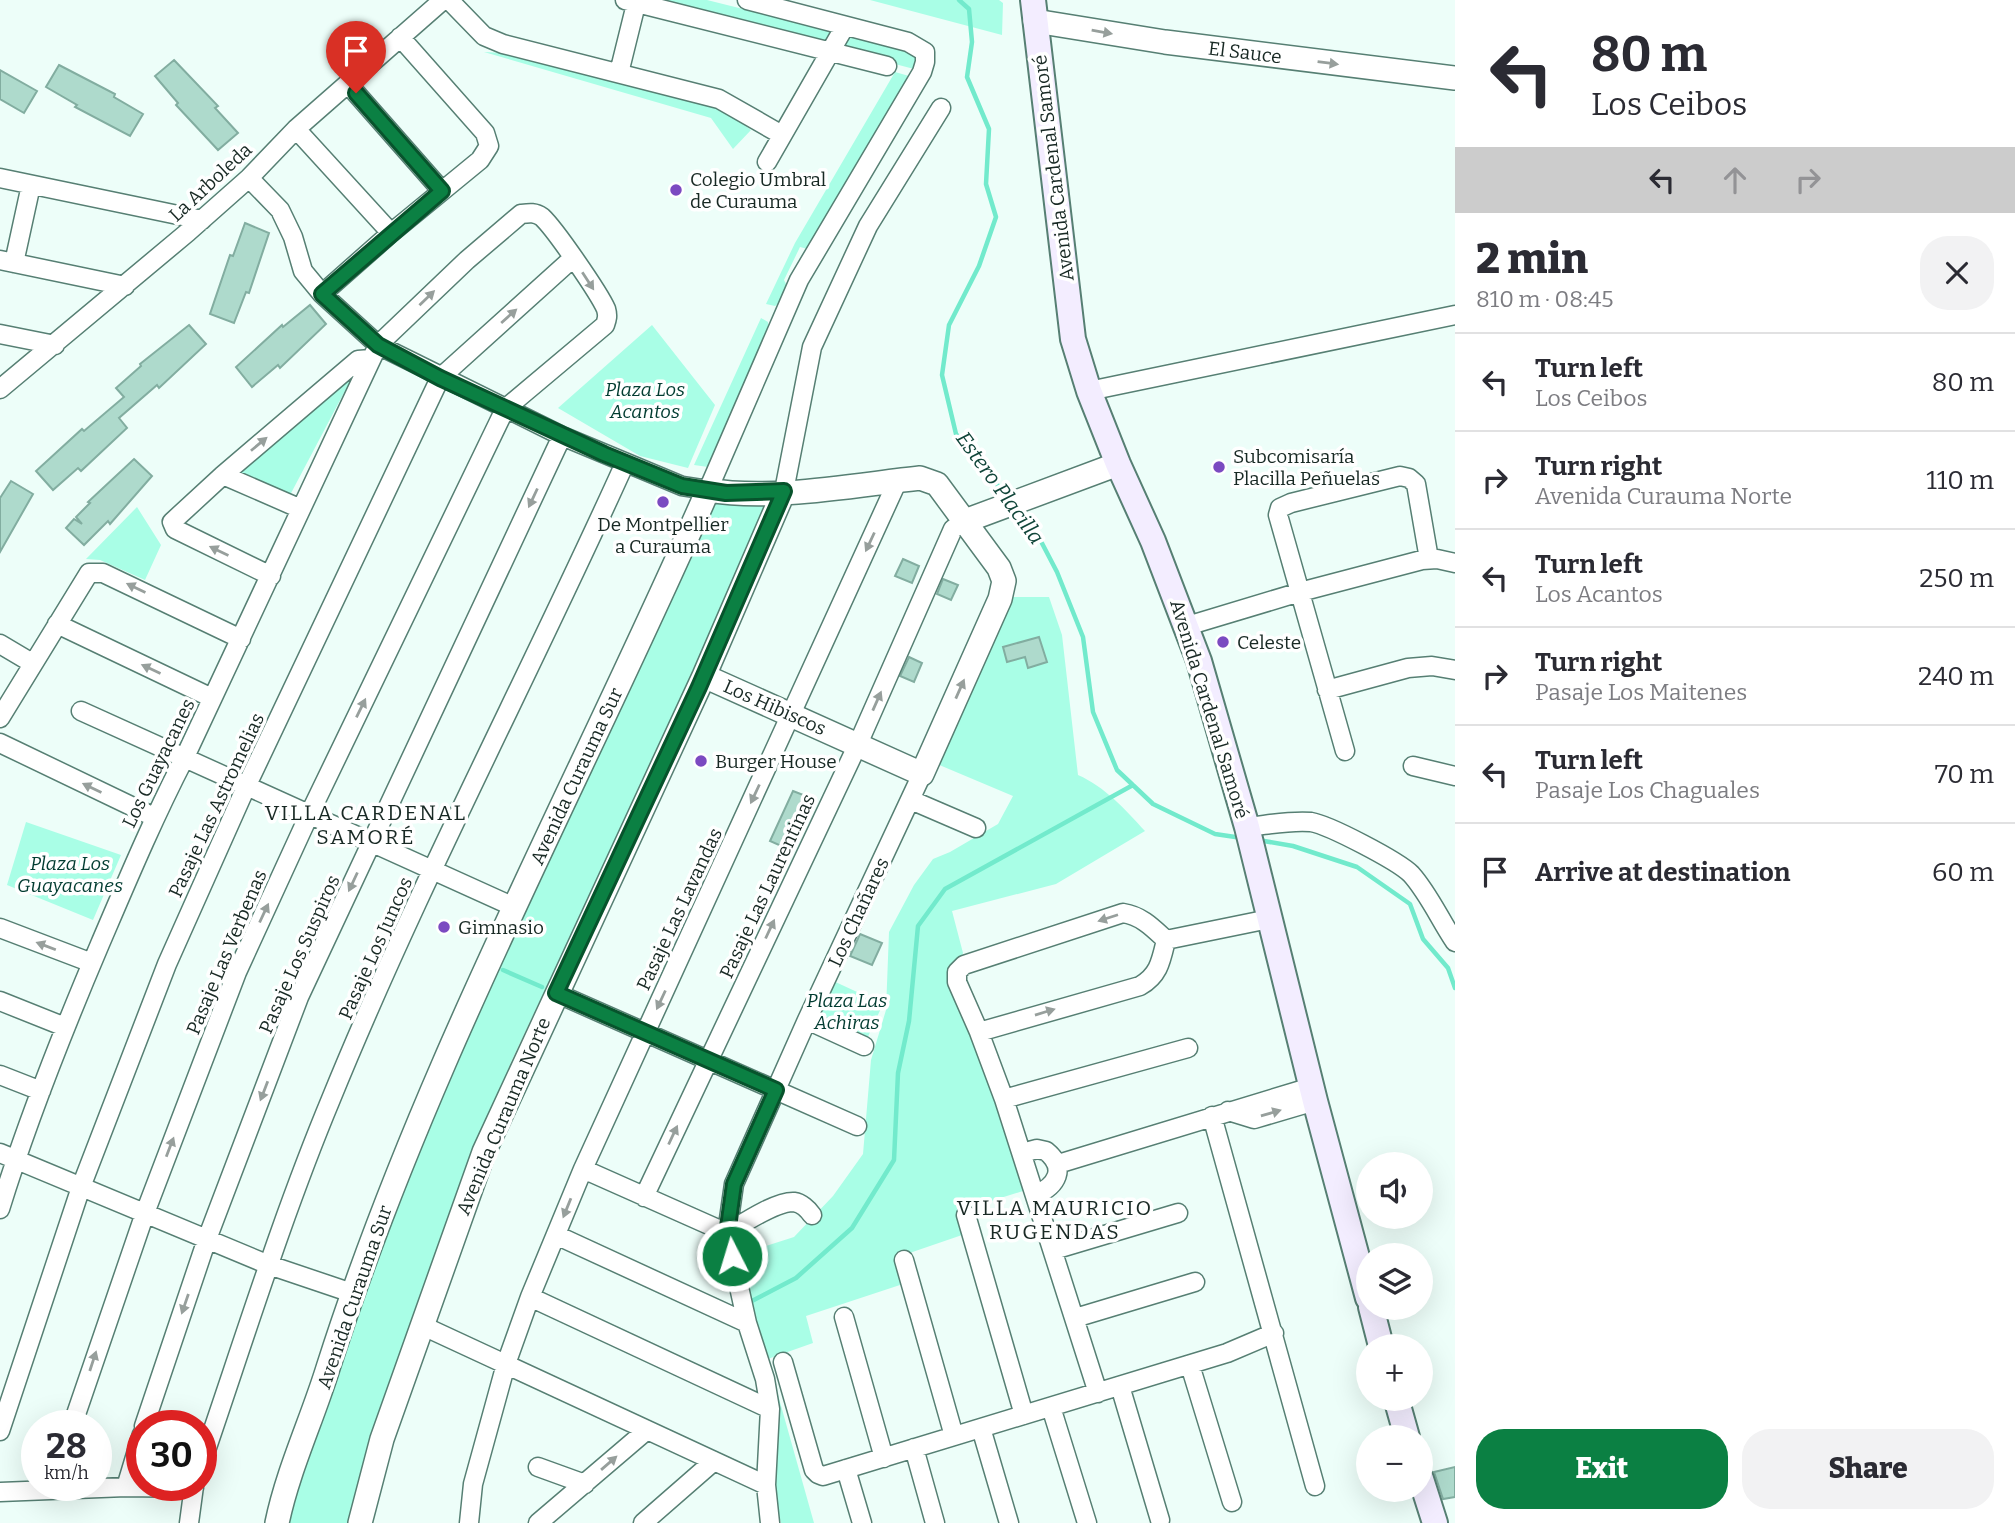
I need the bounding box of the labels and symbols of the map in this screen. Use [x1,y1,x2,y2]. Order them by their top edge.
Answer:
pin [326,21,386,93]
one-way arrow [1092,27,1114,38]
street label: El Sauce [1207,37,1283,68]
street label: Avenida Cardenal Samoré [1028,53,1079,282]
one-way arrow [1317,57,1339,68]
street label: La Arboleda [164,138,257,227]
place label: Colegio Umbral de Curauma [690,168,826,213]
marker: Colegio Umbral de Curauma [668,182,684,198]
one-way arrow [581,272,595,290]
one-way arrow [419,290,436,307]
one-way arrow [500,308,517,324]
park label: Plaza Los Acantos [605,378,685,423]
water label: Estero Placilla [950,426,1050,550]
one-way arrow [251,437,268,452]
place label: Subcomisaría Placilla Peñuelas [1233,445,1380,490]
marker: Subcomisaría Placilla Peñuelas [1211,459,1227,475]
one-way arrow [527,488,538,508]
marker: De Montpellier a Curauma [655,494,671,510]
place label: De Montpellier a Curauma [597,513,729,558]
one-way arrow [864,532,876,552]
one-way arrow [209,545,229,556]
one-way arrow [126,582,146,593]
street label: Avenida Cardenal Samoré [1165,597,1254,821]
place label: Celeste [1237,631,1301,654]
marker: Celeste [1215,634,1231,650]
one-way arrow [141,663,161,675]
street label: Los Hibiscos [720,675,830,740]
one-way arrow [954,679,966,699]
street label: Avenida Curauma Sur [525,684,628,868]
one-way arrow [871,691,883,711]
street label: Los Guayacanes [117,695,200,832]
one-way arrow [355,698,367,718]
street label: Pasaje Las Astromelias [164,710,269,901]
place label: Burger House [715,750,837,773]
marker: Burger House [693,753,709,769]
one-way arrow [82,782,102,793]
one-way arrow [749,783,760,804]
street label: Pasaje Las Laurentinas [715,791,820,982]
district label: VILLA CARDENAL SAMORÉ [265,800,467,850]
street label: Pasaje Las Lavandas [632,824,727,994]
park label: Plaza Los Guayacanes [17,852,123,897]
street label: Los Chañares [823,854,894,970]
street label: Pasaje Las Verbenas [181,866,272,1038]
street label: Pasaje Los Suspiros [254,871,345,1037]
one-way arrow [347,871,358,892]
street label: Pasaje Los Juncos [334,873,417,1023]
one-way arrow [259,903,270,924]
one-way arrow [1097,914,1118,924]
place label: Gimnasio [458,916,544,939]
marker: Gimnasio [436,919,452,935]
one-way arrow [764,919,775,939]
one-way arrow [35,940,56,951]
park label: Plaza Las Achiras [807,989,887,1034]
one-way arrow [655,990,666,1011]
one-way arrow [1034,1006,1055,1017]
street label: Avenida Curauma Norte [451,1014,556,1218]
one-way arrow [258,1080,269,1101]
one-way arrow [1261,1108,1282,1118]
one-way arrow [667,1125,679,1145]
one-way arrow [165,1137,176,1158]
district label: VILLA MAURICIO RUGENDAS [957,1195,1153,1245]
one-way arrow [562,1198,573,1219]
street label: Avenida Curauma Sur [312,1202,397,1392]
position arrow [695,1219,769,1293]
one-way arrow [179,1293,190,1314]
one-way arrow [88,1351,99,1372]
speed limit sign: 30 [126,1410,217,1501]
one-way arrow [600,1455,618,1471]

